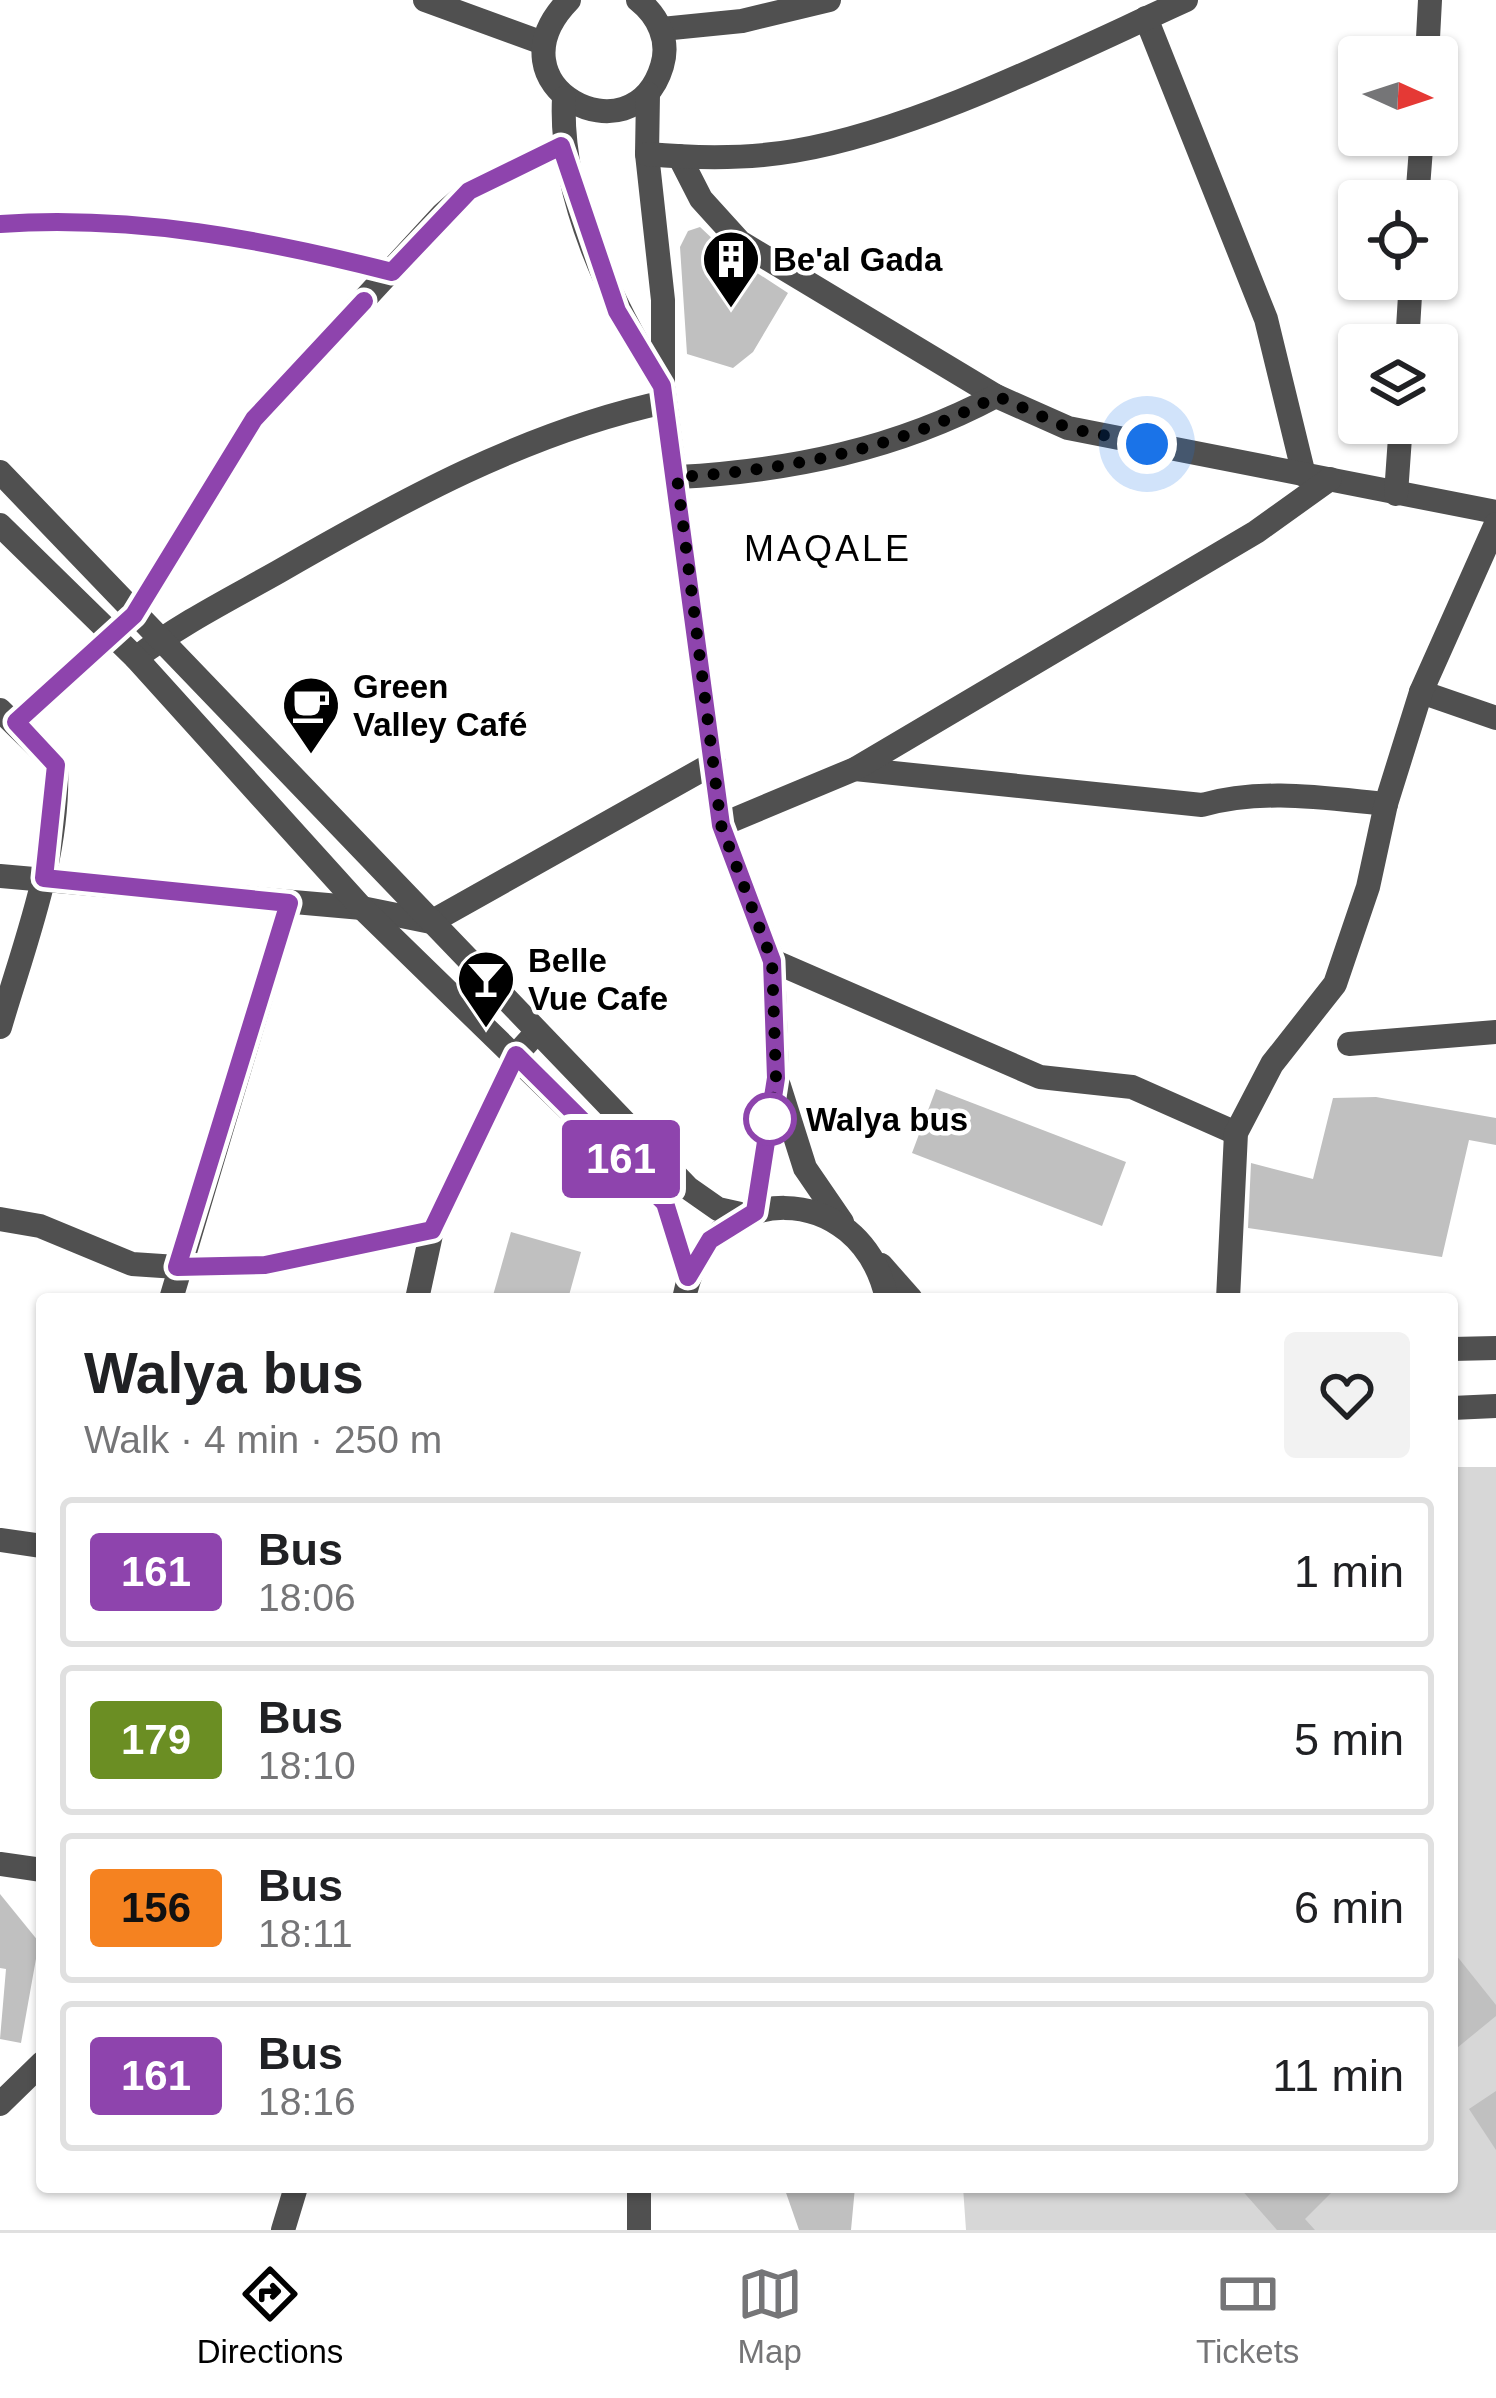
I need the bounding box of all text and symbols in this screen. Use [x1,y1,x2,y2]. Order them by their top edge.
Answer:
north arrow [1338,36,1458,156]
map controls [1338,36,1458,444]
button: locate [1338,180,1458,300]
building icon: Be'al Gada [700,228,762,310]
place label: Be'al Gada [773,241,943,278]
button: layers [1338,324,1458,444]
your location [1117,414,1177,474]
district label: MAQALE [744,528,912,569]
place label: Green Valley Café [353,668,527,743]
cafe icon: Green Valley Café [280,674,342,756]
place label: Belle Vue Cafe [528,942,668,1017]
bar icon: Belle Vue Cafe [455,948,517,1030]
marker: Walya bus [745,1094,795,1144]
place label: Walya bus [806,1101,968,1138]
line badge: 161 [552,1120,690,1198]
text: 161 [586,1135,656,1182]
button: heart [1284,1332,1410,1458]
text: Walya bus [84,1341,364,1405]
text: Walk · 4 min · 250 m [84,1418,442,1461]
text: Bus [258,1524,343,1575]
text: 1 min [1294,1546,1404,1597]
text: 161 [121,1548,191,1595]
text: 18:06 [258,1576,356,1619]
text: Bus [258,1692,343,1743]
text: 5 min [1294,1714,1404,1765]
text: 179 [121,1716,191,1763]
text: 18:10 [258,1744,356,1787]
text: Bus [258,1860,343,1911]
text: 6 min [1294,1882,1404,1933]
text: 156 [121,1884,191,1931]
text: 18:11 [258,1912,353,1955]
text: Bus [258,2028,343,2079]
text: 11 min [1272,2050,1404,2101]
text: 161 [121,2052,191,2099]
text: 18:16 [258,2080,356,2123]
tab: Directions [197,2261,343,2371]
tab: Map [737,2261,803,2371]
tab: Tickets [1196,2261,1299,2371]

